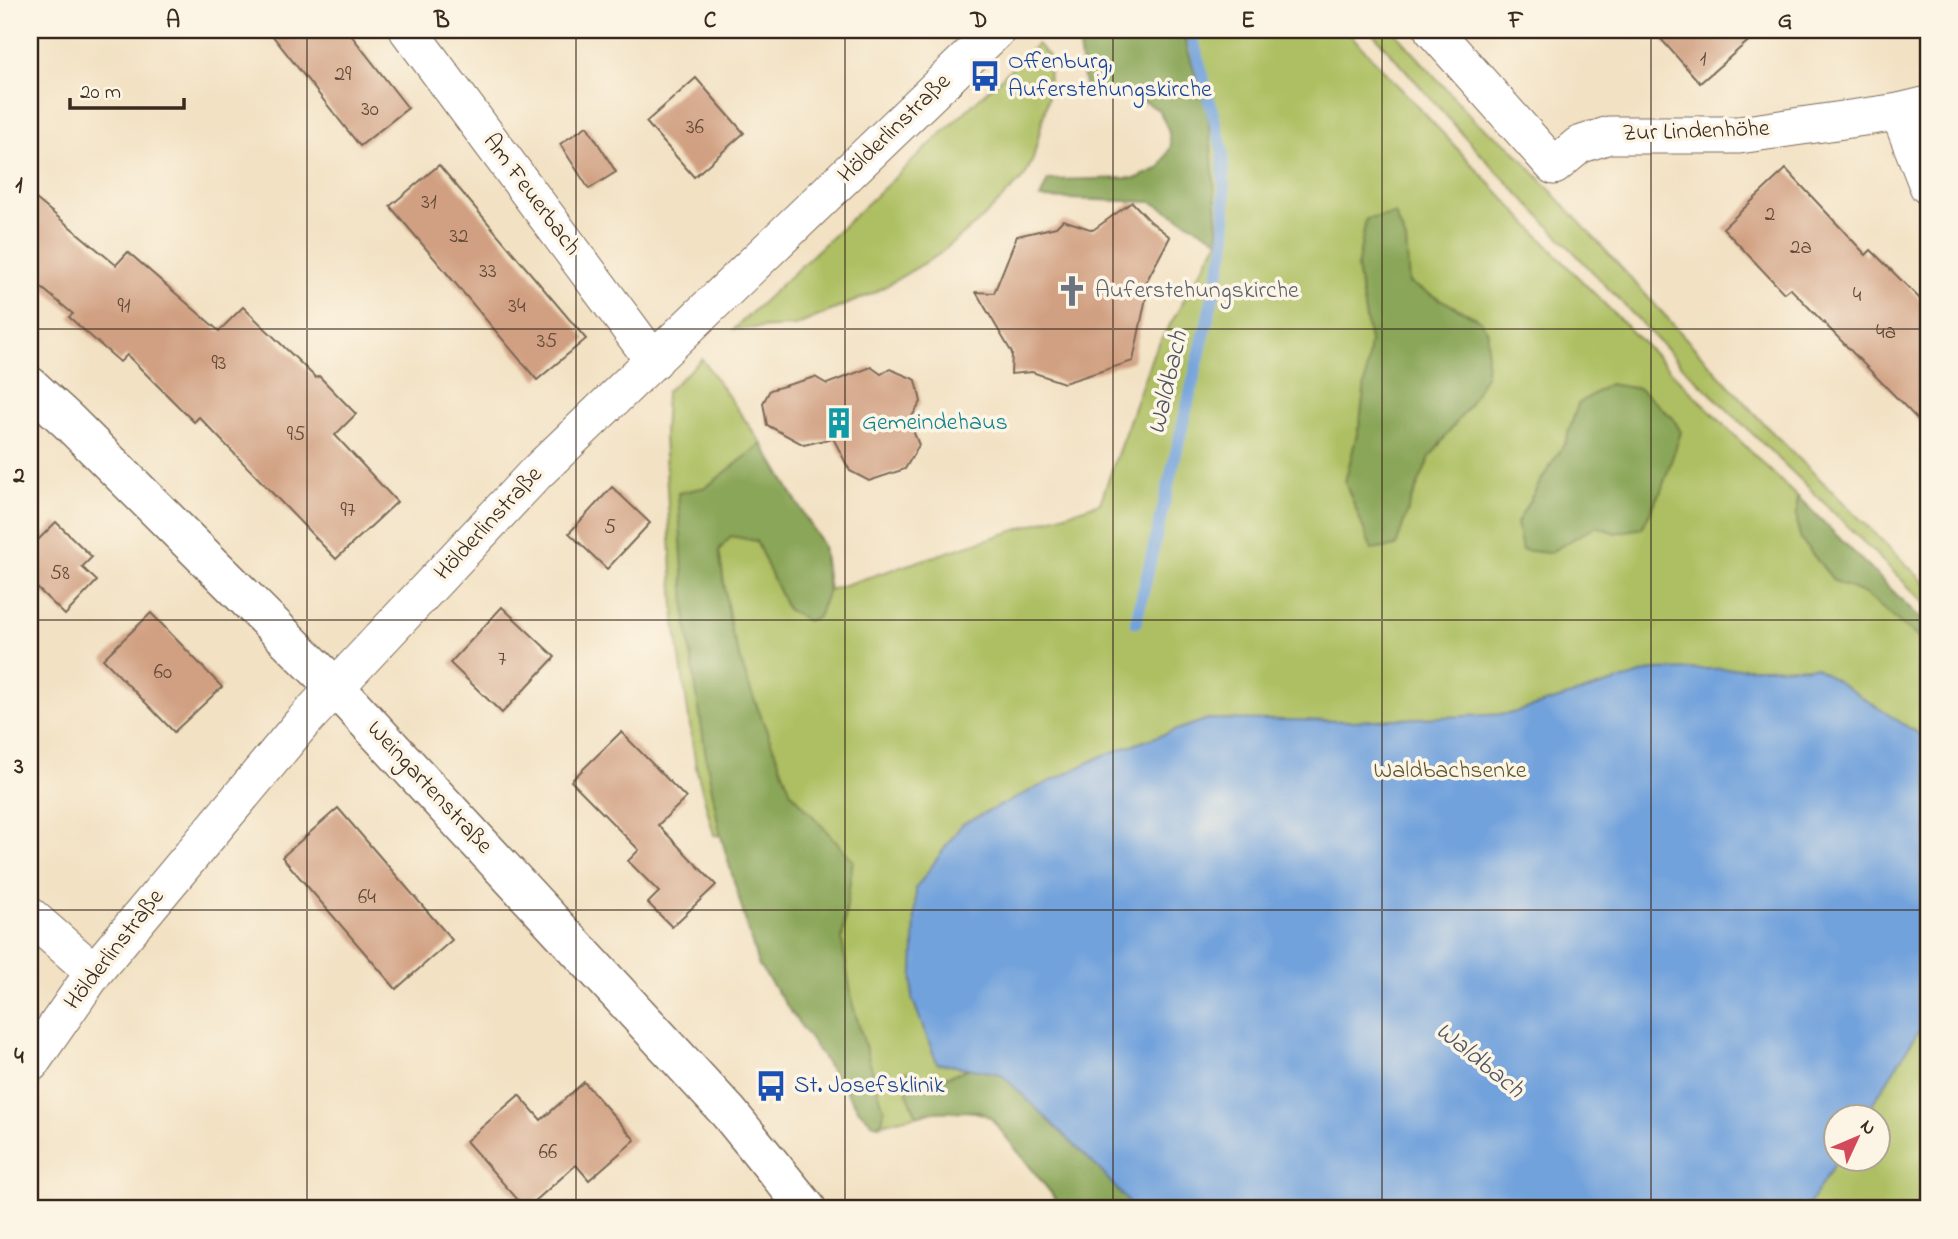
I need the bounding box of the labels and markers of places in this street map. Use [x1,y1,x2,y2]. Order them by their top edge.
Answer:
place label: Offenburg, Auferstehungskirche [1008,45,1212,108]
bus stop icon: Offenburg, Auferstehungskirche [968,59,1002,93]
church icon: Auferstehungskirche [1055,274,1089,308]
place label: Auferstehungskirche [1095,274,1299,309]
building icon: Gemeindehaus [822,406,856,440]
place label: Gemeindehaus [862,406,1008,441]
bus stop icon: St. Josefsklinik [754,1069,788,1103]
place label: St. Josefsklinik [794,1069,945,1104]

